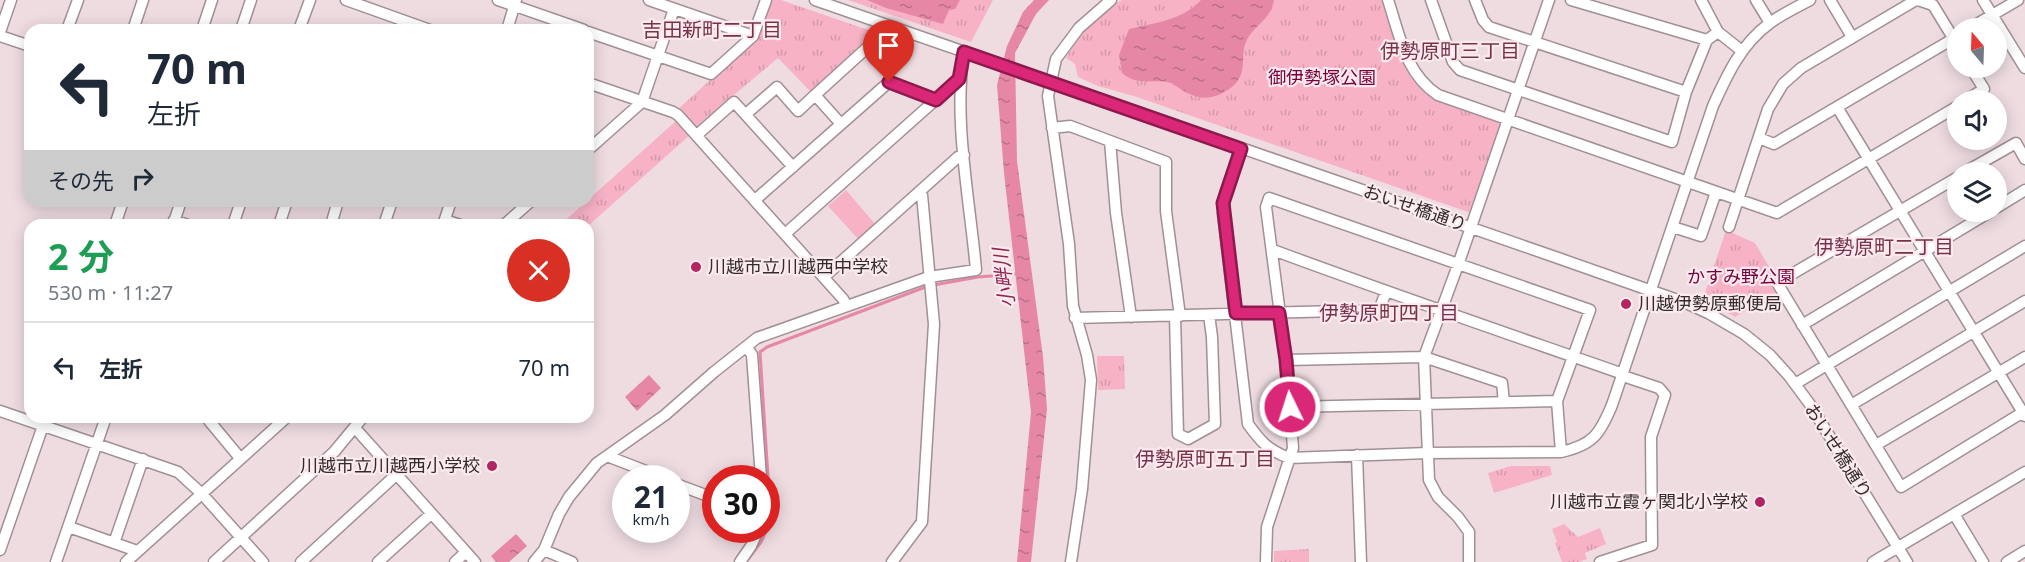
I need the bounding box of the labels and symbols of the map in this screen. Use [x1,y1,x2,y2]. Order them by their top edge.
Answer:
district label: 吉田新町二丁目 [642,16,782,43]
north arrow [1947,18,2007,78]
pin [863,20,914,82]
district label: 伊勢原町三丁目 [1380,37,1520,64]
park label: 御伊勢塚公園 [1268,65,1376,89]
street label: おいせ橋通り [1360,178,1470,236]
district label: 伊勢原町二丁目 [1814,233,1954,260]
water label: 小畔川 [986,245,1021,309]
place label: 川越市立川越西中学校 [708,254,888,278]
marker: 川越市立川越西中学校 [689,260,703,274]
park label: かすみ野公園 [1687,264,1795,288]
place label: 川越伊勢原郵便局 [1638,291,1782,315]
marker: 川越伊勢原郵便局 [1619,297,1633,311]
district label: 伊勢原町四丁目 [1319,299,1459,326]
position arrow [1258,375,1322,439]
street label: おいせ橋通り [1800,398,1878,503]
district label: 伊勢原町五丁目 [1135,445,1275,472]
place label: 川越市立川越西小学校 [300,453,480,477]
marker: 川越市立川越西小学校 [485,459,499,473]
speed limit sign: 30 [702,465,780,543]
place label: 川越市立霞ヶ関北小学校 [1550,489,1748,513]
marker: 川越市立霞ヶ関北小学校 [1753,495,1767,509]

